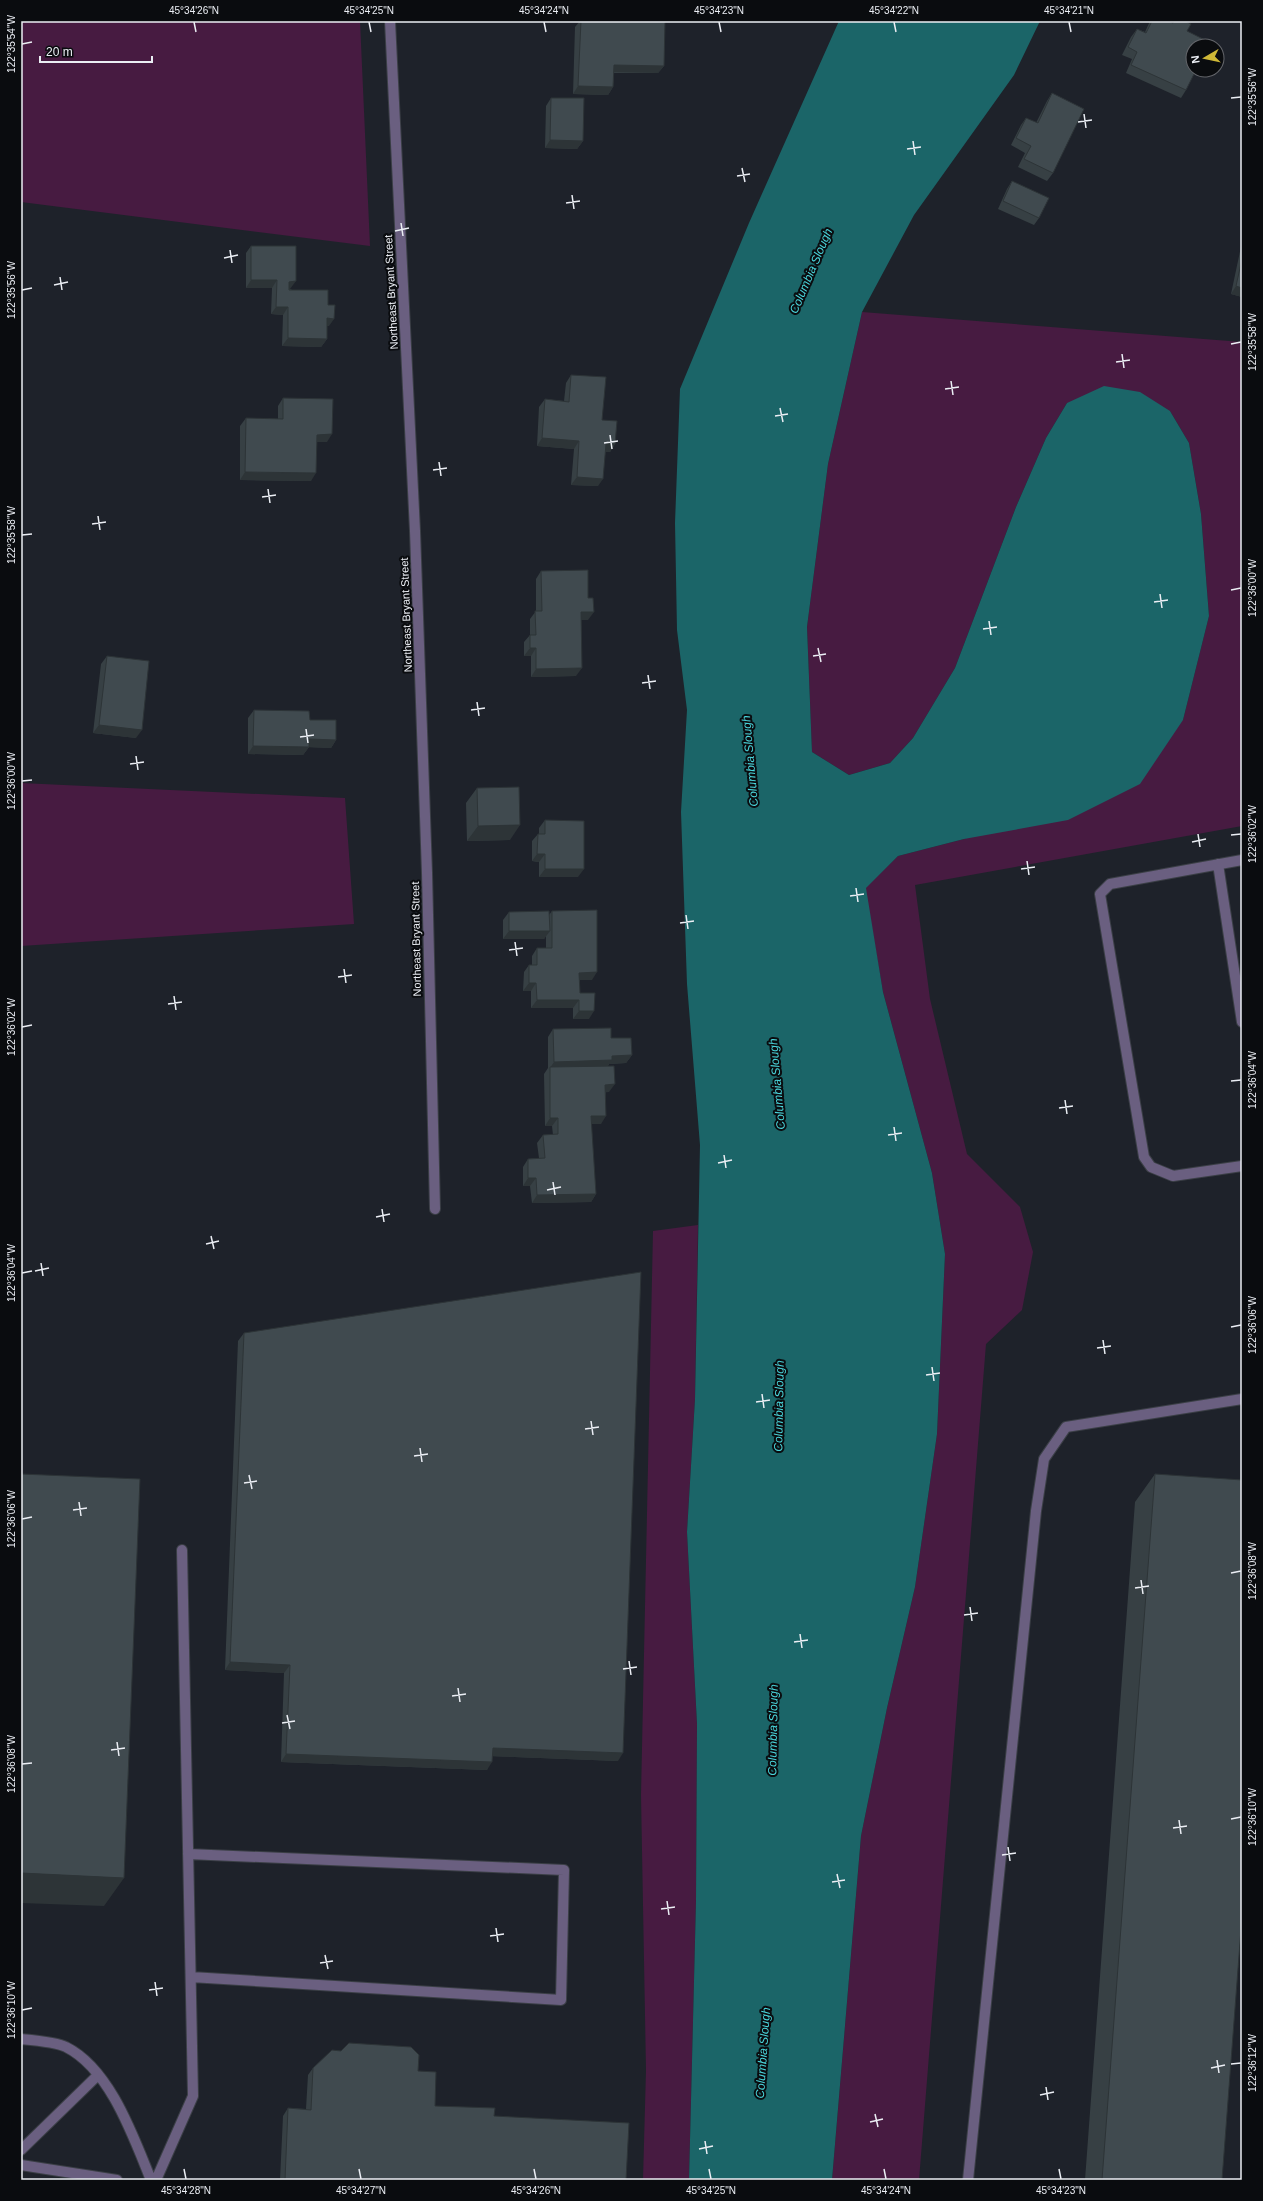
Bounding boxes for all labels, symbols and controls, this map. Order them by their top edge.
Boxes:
text: 45°34'26"N [169,5,219,16]
text: 45°34'25"N [344,5,394,16]
text: 45°34'24"N [519,5,569,16]
text: 45°34'23"N [694,5,744,16]
text: 45°34'22"N [869,5,919,16]
text: 45°34'21"N [1044,5,1094,16]
text: 122°35'54"W [6,15,17,73]
scale bar [40,38,152,64]
north arrow [1185,38,1225,78]
text: 20 m [46,45,73,59]
text: N [1189,55,1202,64]
text: 122°35'56"W [1247,68,1258,126]
water label: Columbia Slough [787,226,835,316]
street label: Northeast Bryant Street [382,234,400,350]
text: 122°35'56"W [6,261,17,319]
text: 122°35'58"W [1247,313,1258,371]
text: 122°35'58"W [6,506,17,564]
street label: Northeast Bryant Street [398,557,414,673]
text: 122°36'00"W [1247,559,1258,617]
water label: Columbia Slough [739,715,761,807]
text: 122°36'00"W [6,752,17,810]
text: 122°36'02"W [1247,805,1258,863]
street label: Northeast Bryant Street [409,881,423,997]
text: 122°36'02"W [6,998,17,1056]
water label: Columbia Slough [766,1038,788,1130]
text: 122°36'04"W [1247,1051,1258,1109]
text: 122°36'04"W [6,1244,17,1302]
text: 122°36'06"W [1247,1296,1258,1354]
water label: Columbia Slough [771,1360,787,1452]
text: 122°36'06"W [6,1490,17,1548]
text: 122°36'08"W [1247,1542,1258,1600]
water label: Columbia Slough [765,1684,781,1776]
text: 122°36'08"W [6,1735,17,1793]
text: 122°36'10"W [1247,1788,1258,1846]
text: 122°36'10"W [6,1981,17,2039]
water label: Columbia Slough [753,2007,773,2099]
text: 122°36'12"W [1247,2034,1258,2092]
text: 45°34'28"N [161,2185,211,2196]
text: 45°34'27"N [336,2185,386,2196]
text: 45°34'26"N [511,2185,561,2196]
text: 45°34'25"N [686,2185,736,2196]
text: 45°34'24"N [861,2185,911,2196]
text: 45°34'23"N [1036,2185,1086,2196]

